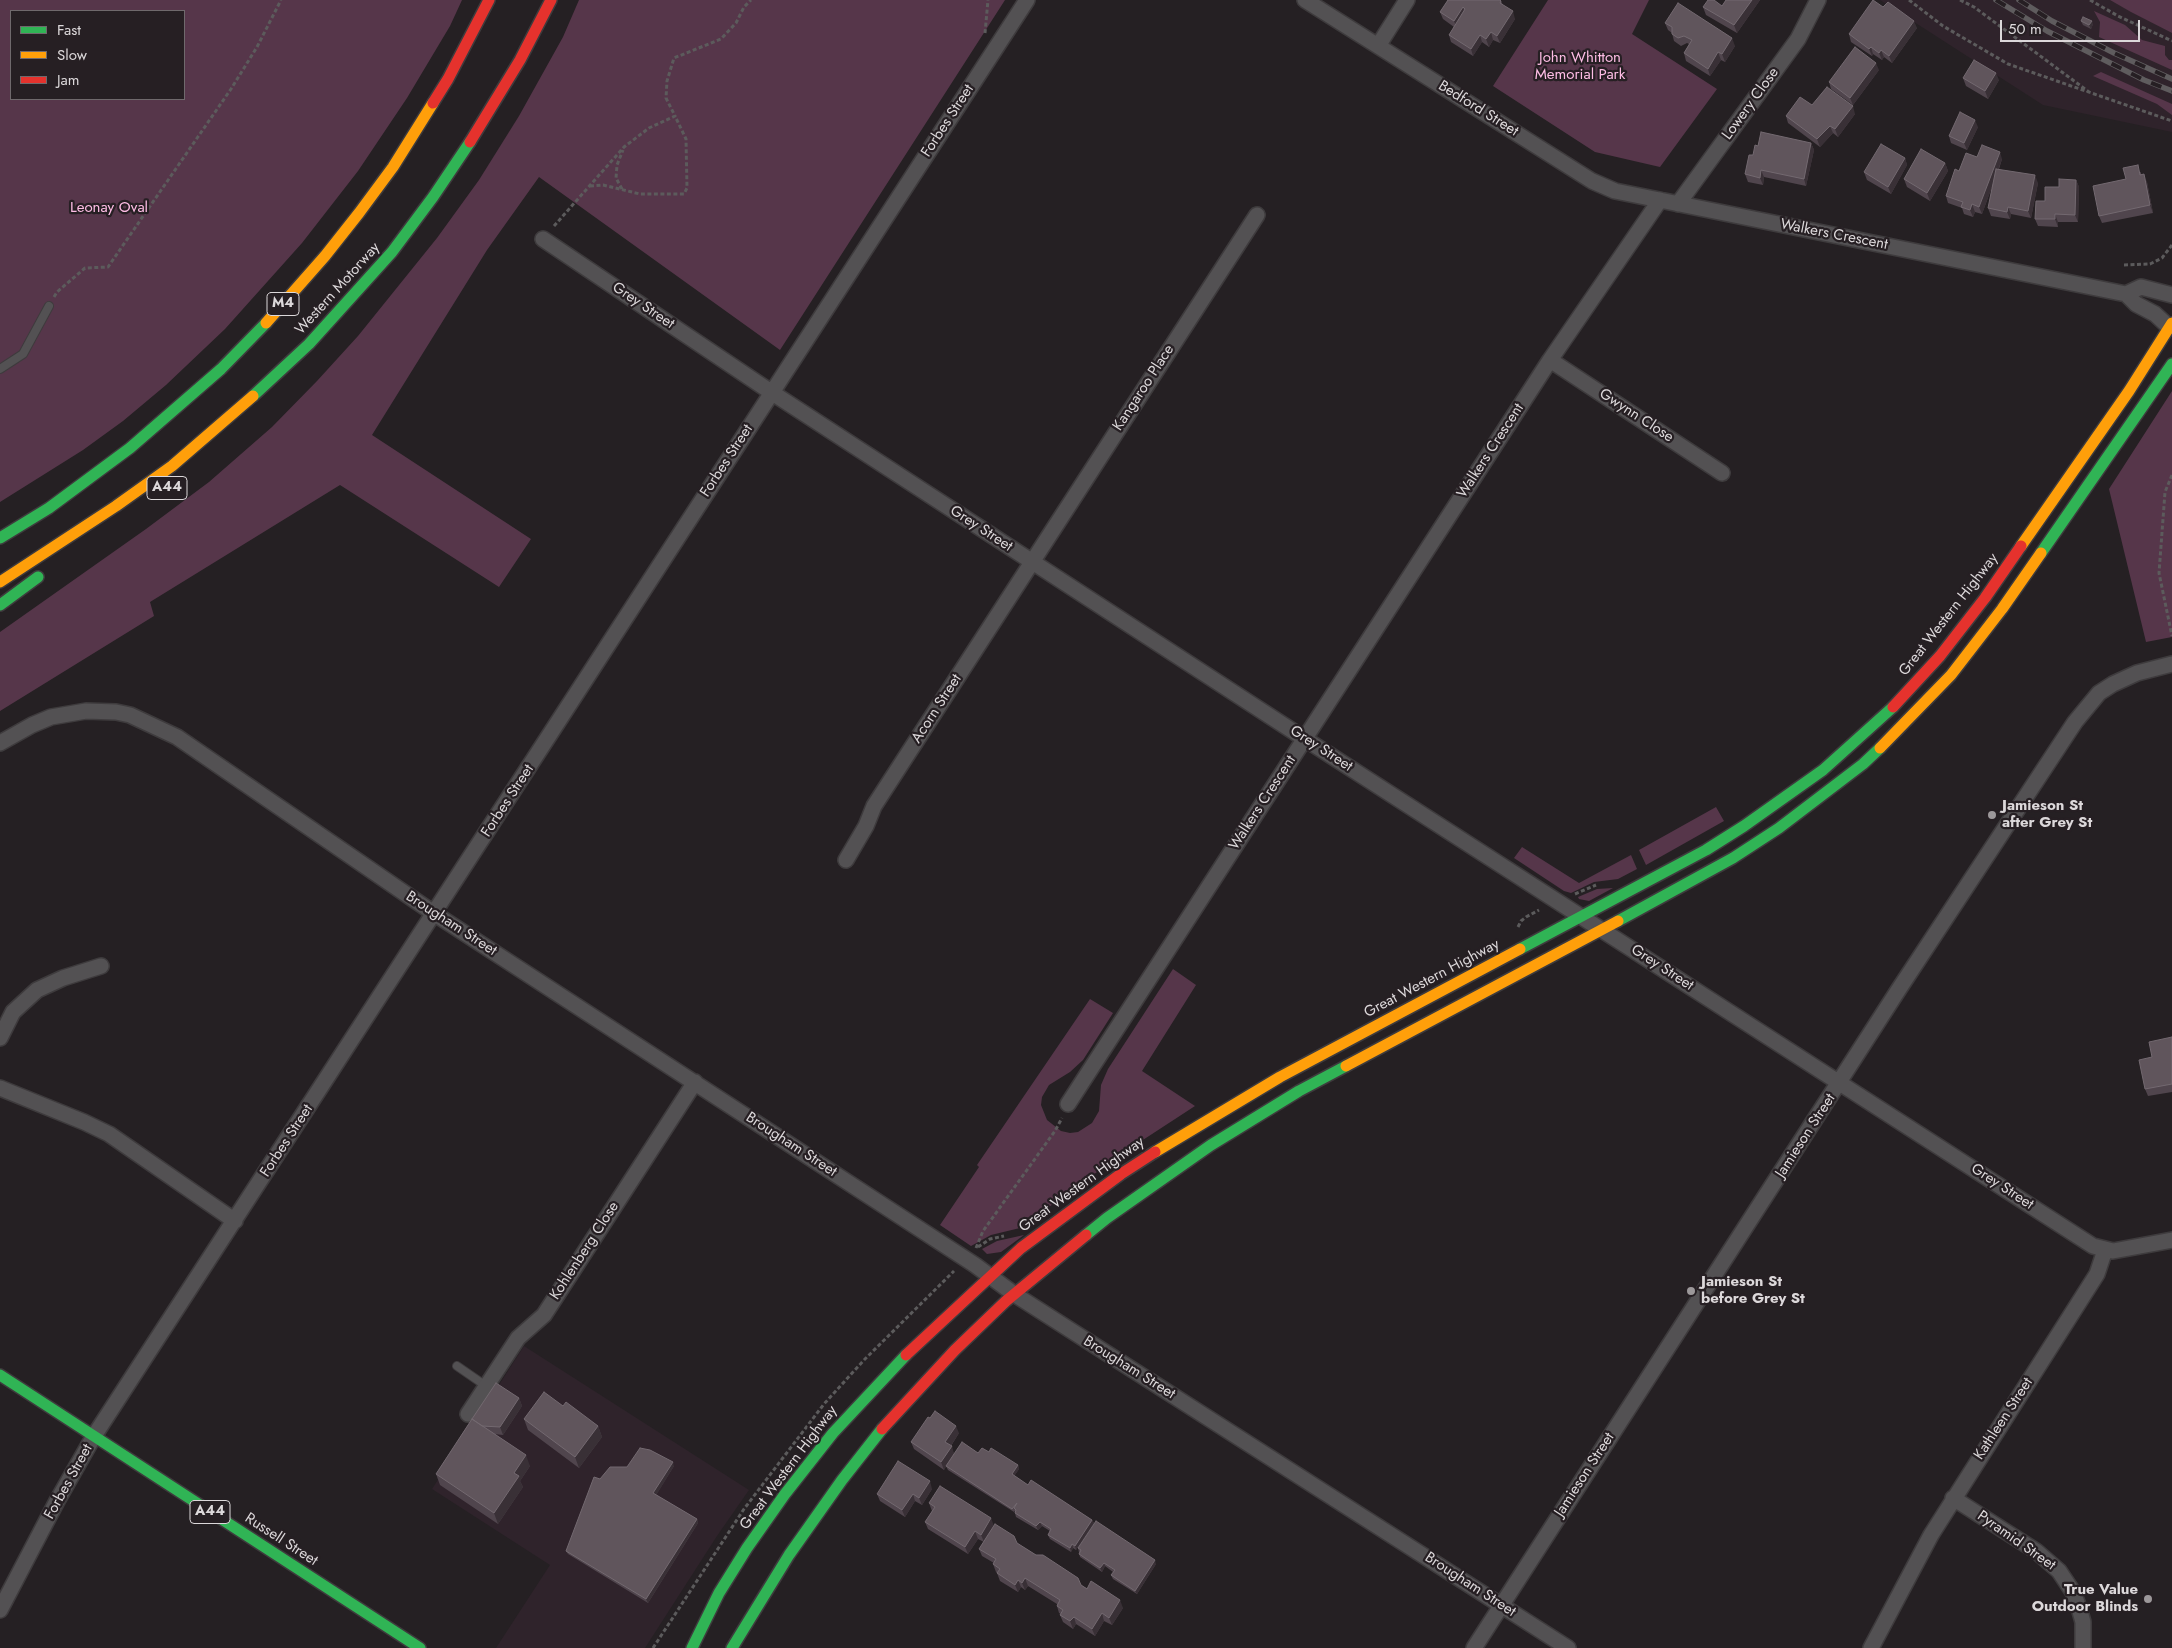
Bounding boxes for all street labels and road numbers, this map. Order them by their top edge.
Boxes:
street label: Lowery Close [1719,64,1783,144]
street label: Bedford Street [1435,77,1521,141]
street label: Forbes Street [918,81,978,161]
street label: Walkers Crescent [1779,216,1889,254]
street label: Western Motorway [292,239,384,339]
street label: Grey Street [609,279,677,333]
road number: M4 [267,292,299,316]
street label: Kangaroo Place [1110,342,1178,434]
street label: Gwynn Close [1595,385,1677,447]
street label: Walkers Crescent [1454,400,1528,502]
street label: Forbes Street [697,421,757,501]
road number: A44 [147,476,187,499]
street label: Grey Street [946,502,1016,556]
street label: Great Western Highway [1895,550,2003,680]
street label: Acorn Street [908,671,966,747]
street label: Grey Street [1286,722,1356,776]
street label: Walkers Crescent [1226,752,1300,854]
street label: Forbes Street [478,761,538,841]
street label: Brougham Street [402,888,500,960]
street label: Great Western Highway [1361,936,1503,1022]
street label: Grey Street [1627,941,1697,995]
street label: Jamieson Street [1772,1091,1840,1181]
street label: Forbes Street [257,1101,317,1181]
street label: Brougham Street [742,1109,840,1181]
street label: Great Western Highway [1016,1133,1148,1237]
street label: Grey Street [1967,1160,2037,1214]
street label: Kohlenberg Close [547,1199,623,1303]
street label: Brougham Street [1080,1333,1178,1403]
street label: Kathleen Street [1971,1375,2037,1463]
street label: Great Western Highway [736,1402,842,1534]
street label: Jamieson Street [1551,1430,1619,1520]
street label: Forbes Street [41,1441,97,1523]
road number: A44 [190,1500,230,1524]
street label: Pyramid Street [1973,1507,2059,1575]
street label: Russell Street [241,1510,321,1570]
street label: Brougham Street [1421,1549,1519,1621]

